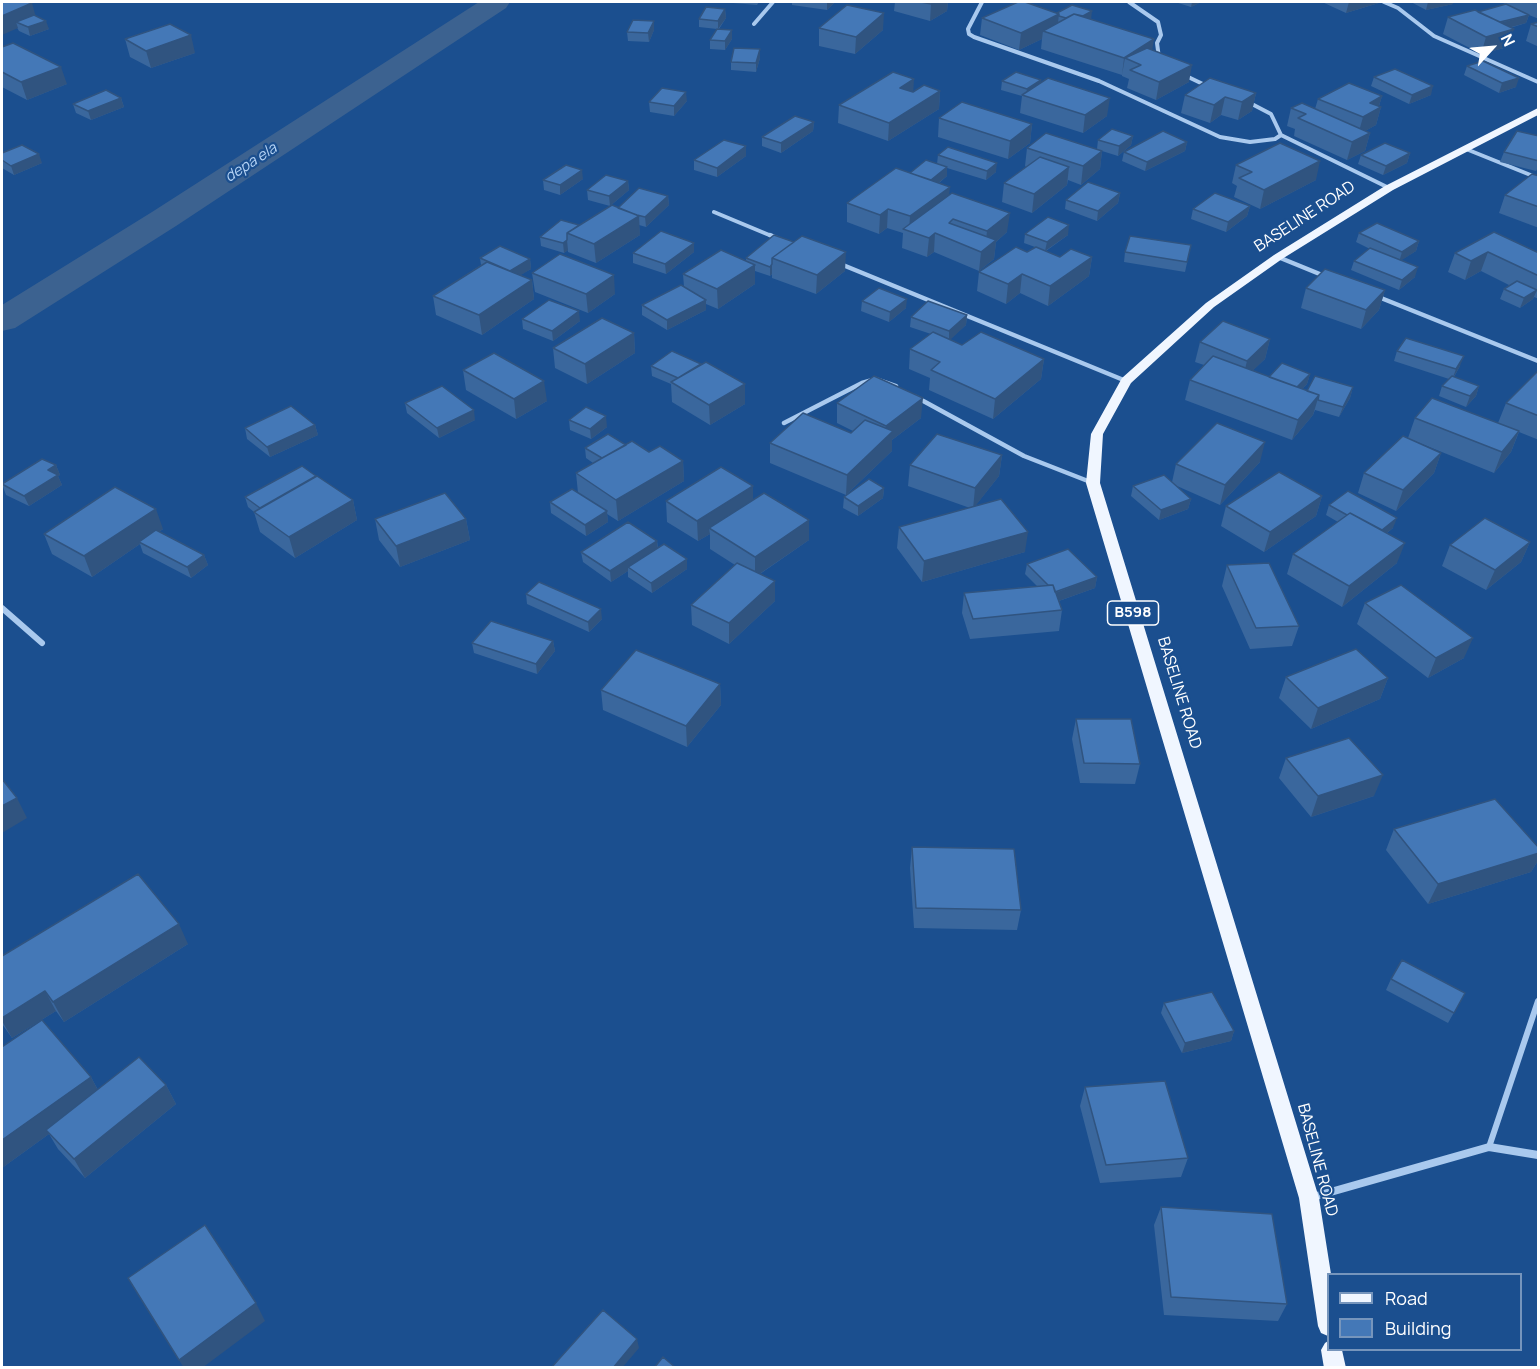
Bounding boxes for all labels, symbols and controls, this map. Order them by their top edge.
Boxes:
north arrow [1462,18,1522,78]
text: N [1496,30,1521,50]
water label: depa ela [222,140,280,186]
street label: BASELINE ROAD [1251,177,1359,257]
road number: B598 [1108,601,1158,625]
street label: BASELINE ROAD [1153,635,1205,751]
street label: BASELINE ROAD [1293,1101,1341,1219]
legend [1327,1273,1522,1351]
text: Road [1385,1286,1428,1310]
text: Building [1385,1316,1451,1340]

